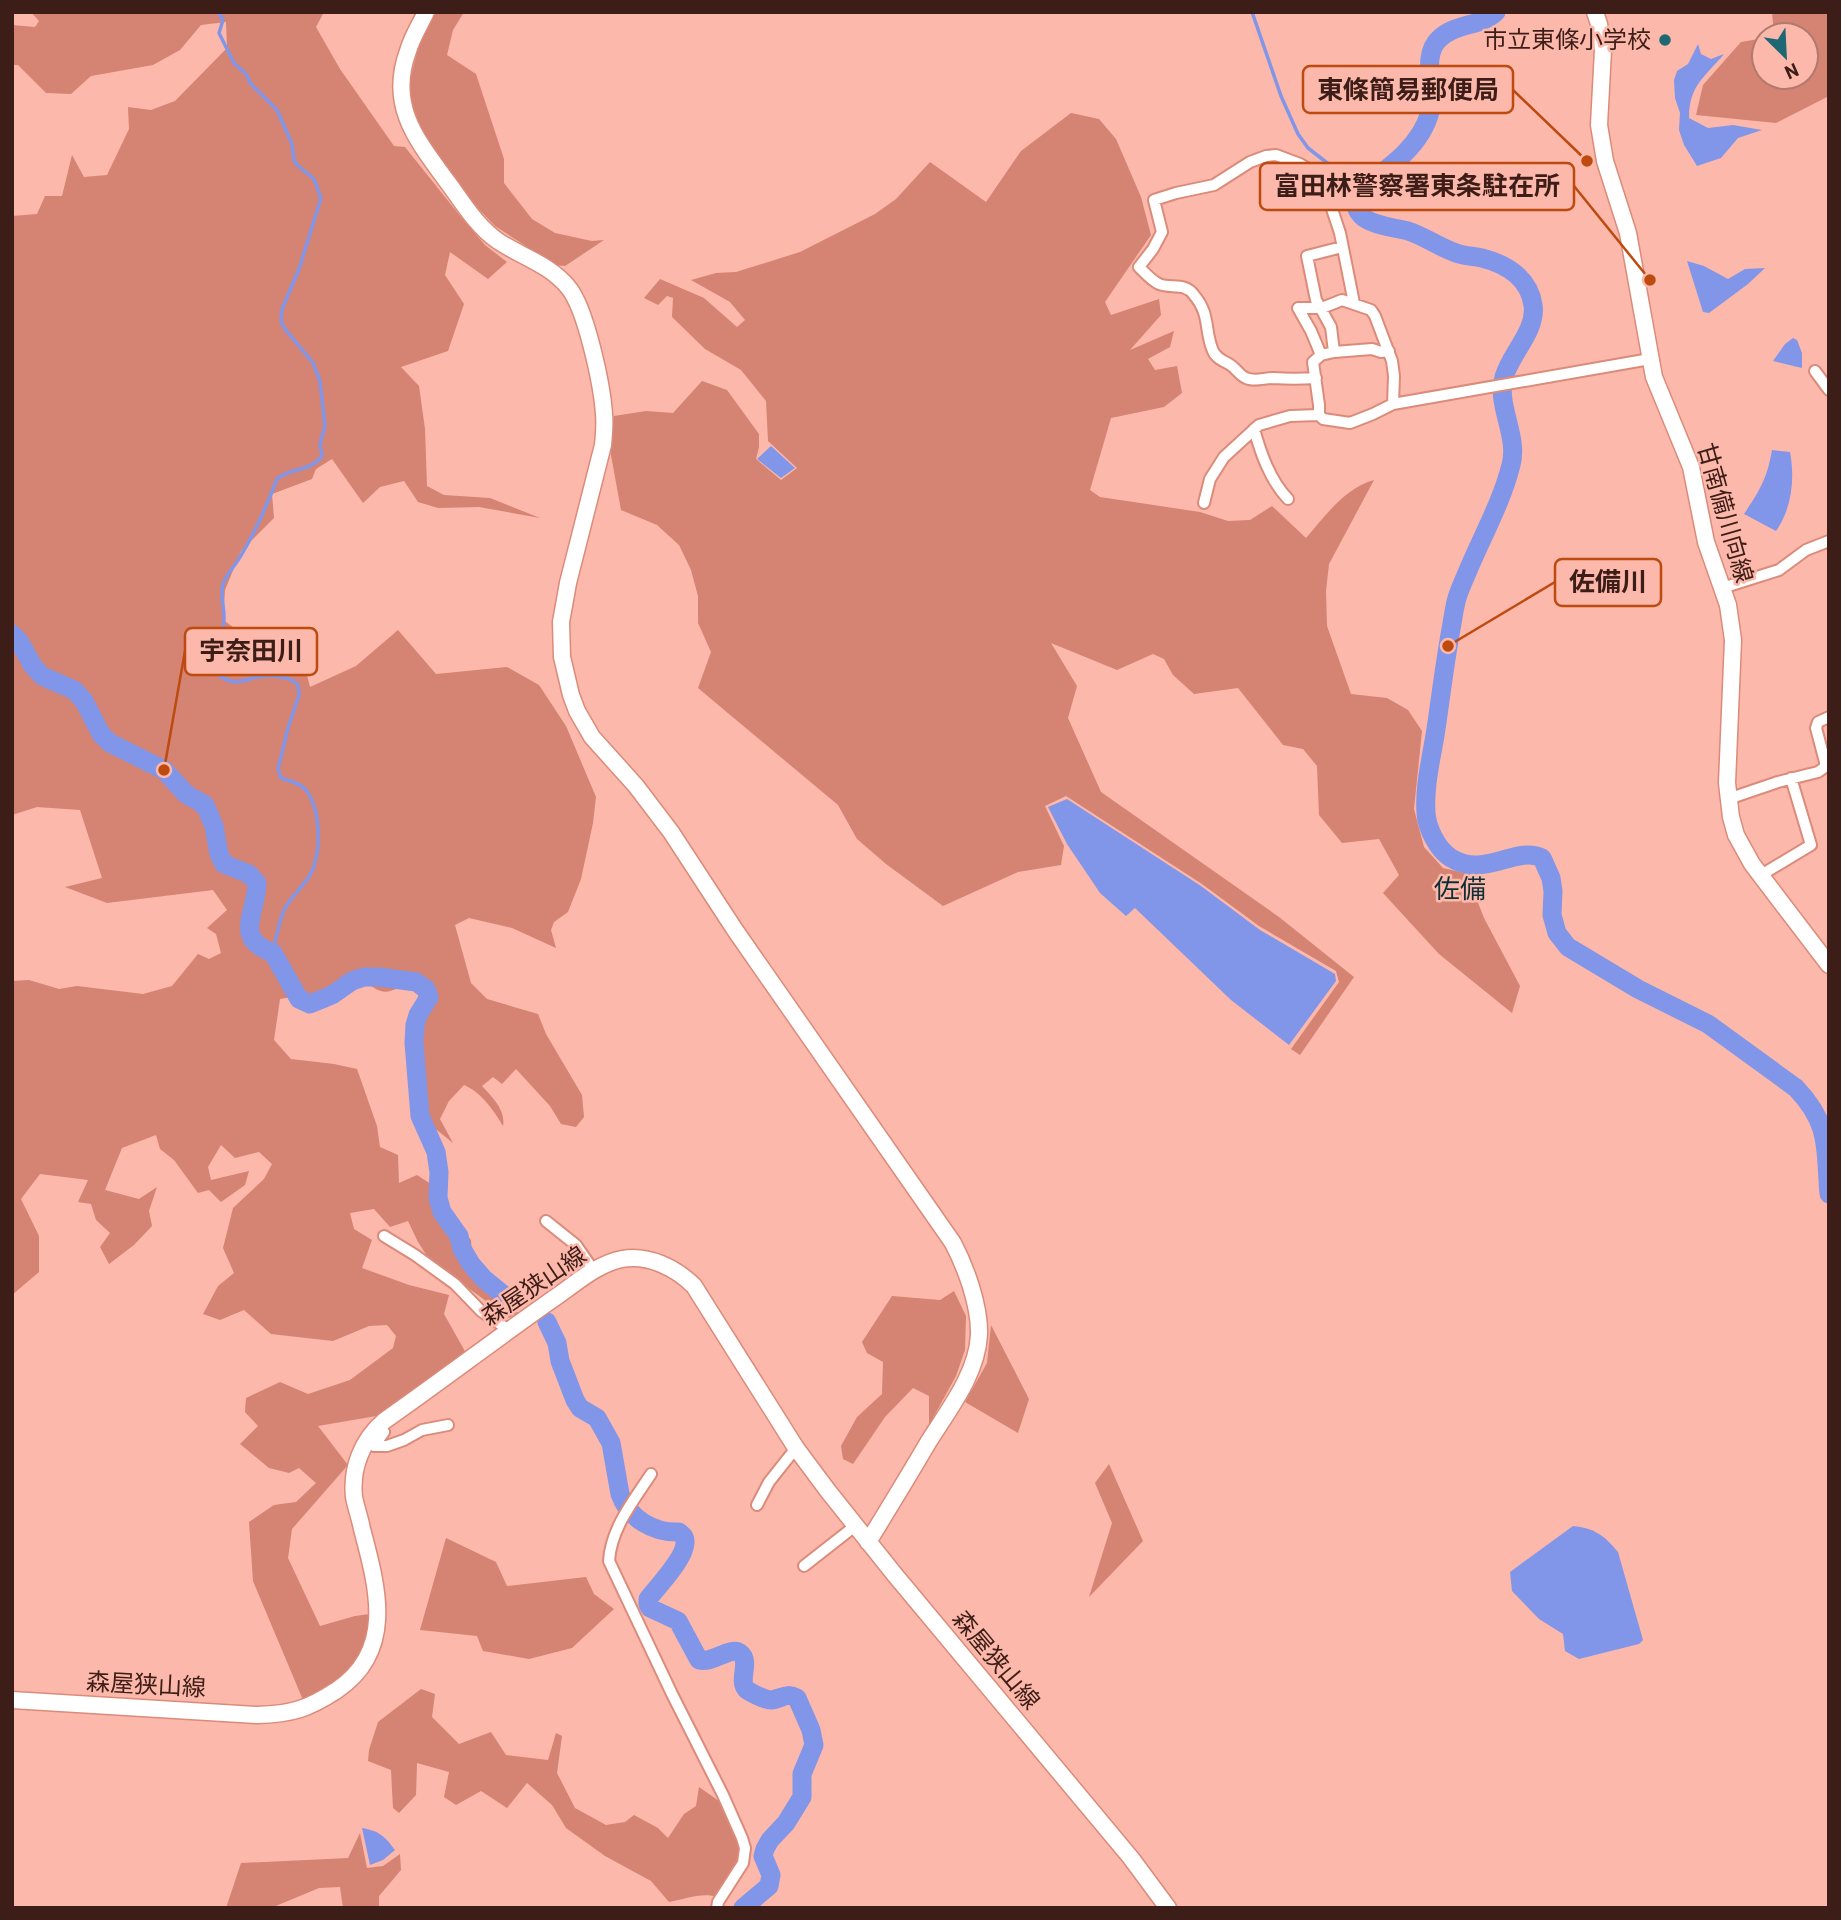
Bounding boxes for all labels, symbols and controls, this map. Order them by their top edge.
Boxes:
north arrow [1750,21,1820,91]
place label: 市立東條小学校 [1483,24,1651,53]
marker: 市立東條小学校 [1657,32,1673,48]
text: N [1782,59,1803,85]
callout: 東條簡易郵便局 [1303,66,1513,113]
text: 東條簡易郵便局 [1317,73,1499,104]
callout: 富田林警察署東条駐在所 [1260,163,1574,210]
text: 富田林警察署東条駐在所 [1274,169,1560,200]
street label: 甘南備川向線 [1693,439,1760,586]
callout: 佐備川 [1555,559,1661,606]
text: 佐備川 [1569,565,1647,596]
callout: 宇奈田川 [185,628,317,675]
text: 宇奈田川 [199,634,303,665]
district label: 佐備 [1434,872,1486,903]
street label: 森屋狭山線 [475,1239,591,1330]
street label: 森屋狭山線 [947,1604,1047,1714]
street label: 森屋狭山線 [85,1666,207,1701]

